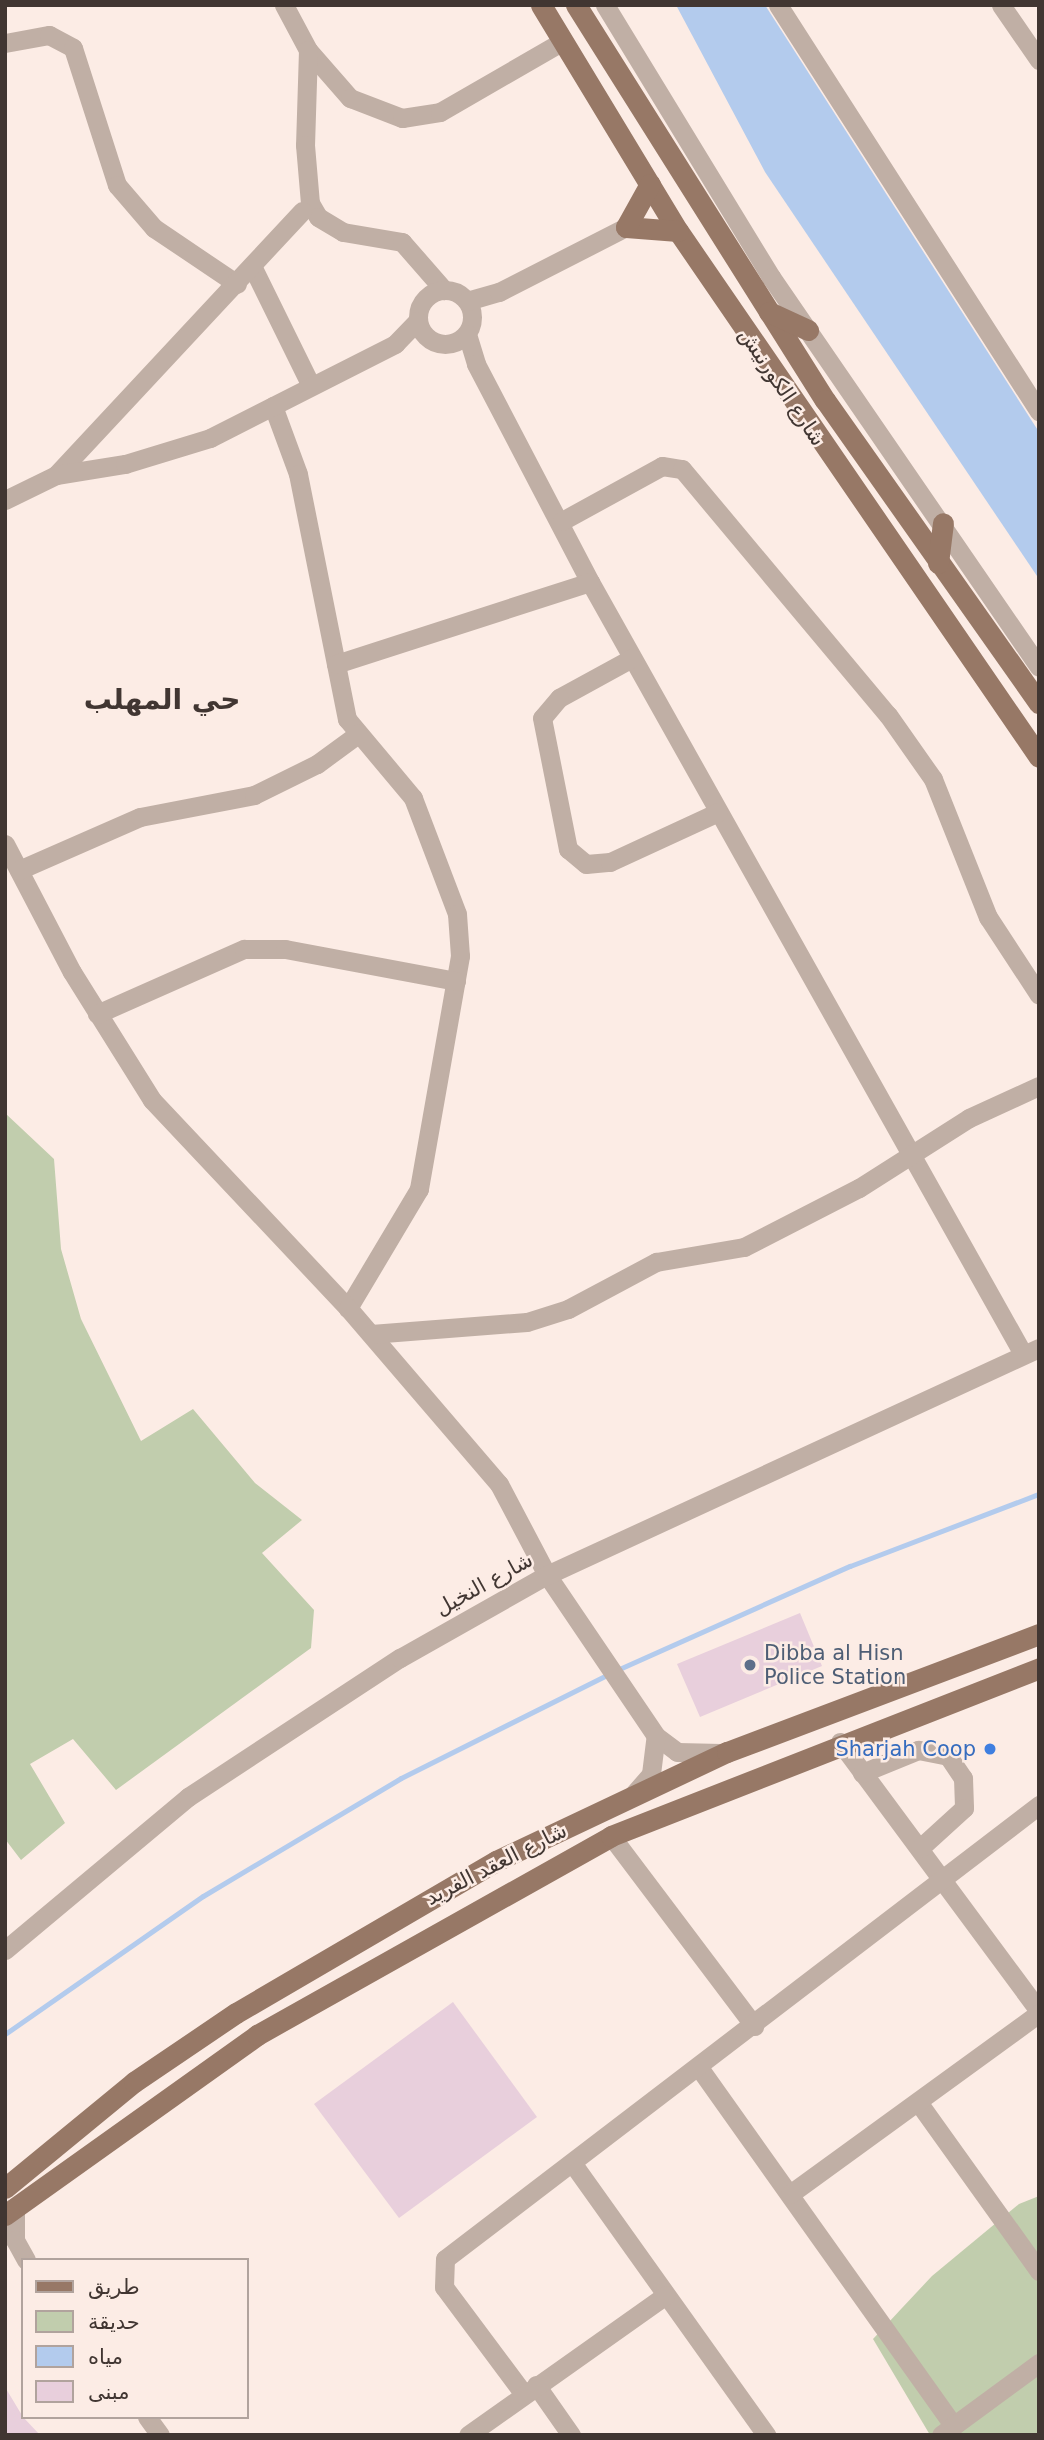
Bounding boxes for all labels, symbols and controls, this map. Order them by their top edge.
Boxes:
street label: شارع الكورنيش [733,323,831,451]
district label: حي المهلب [84,683,240,717]
street label: شارع النخيل [431,1547,537,1621]
place label: Dibba al Hisn Police Station [764,1640,906,1690]
marker: Dibba al Hisn Police Station [742,1657,758,1673]
place label: Sharjah Coop [835,1736,976,1762]
marker: Sharjah Coop [982,1741,998,1757]
street label: شارع العقد الفريد [421,1818,571,1910]
legend [21,2258,248,2419]
text: طريق [88,2275,140,2299]
text: حديقة [88,2310,140,2334]
text: مياه [88,2345,123,2369]
text: مبنى [88,2380,129,2404]

